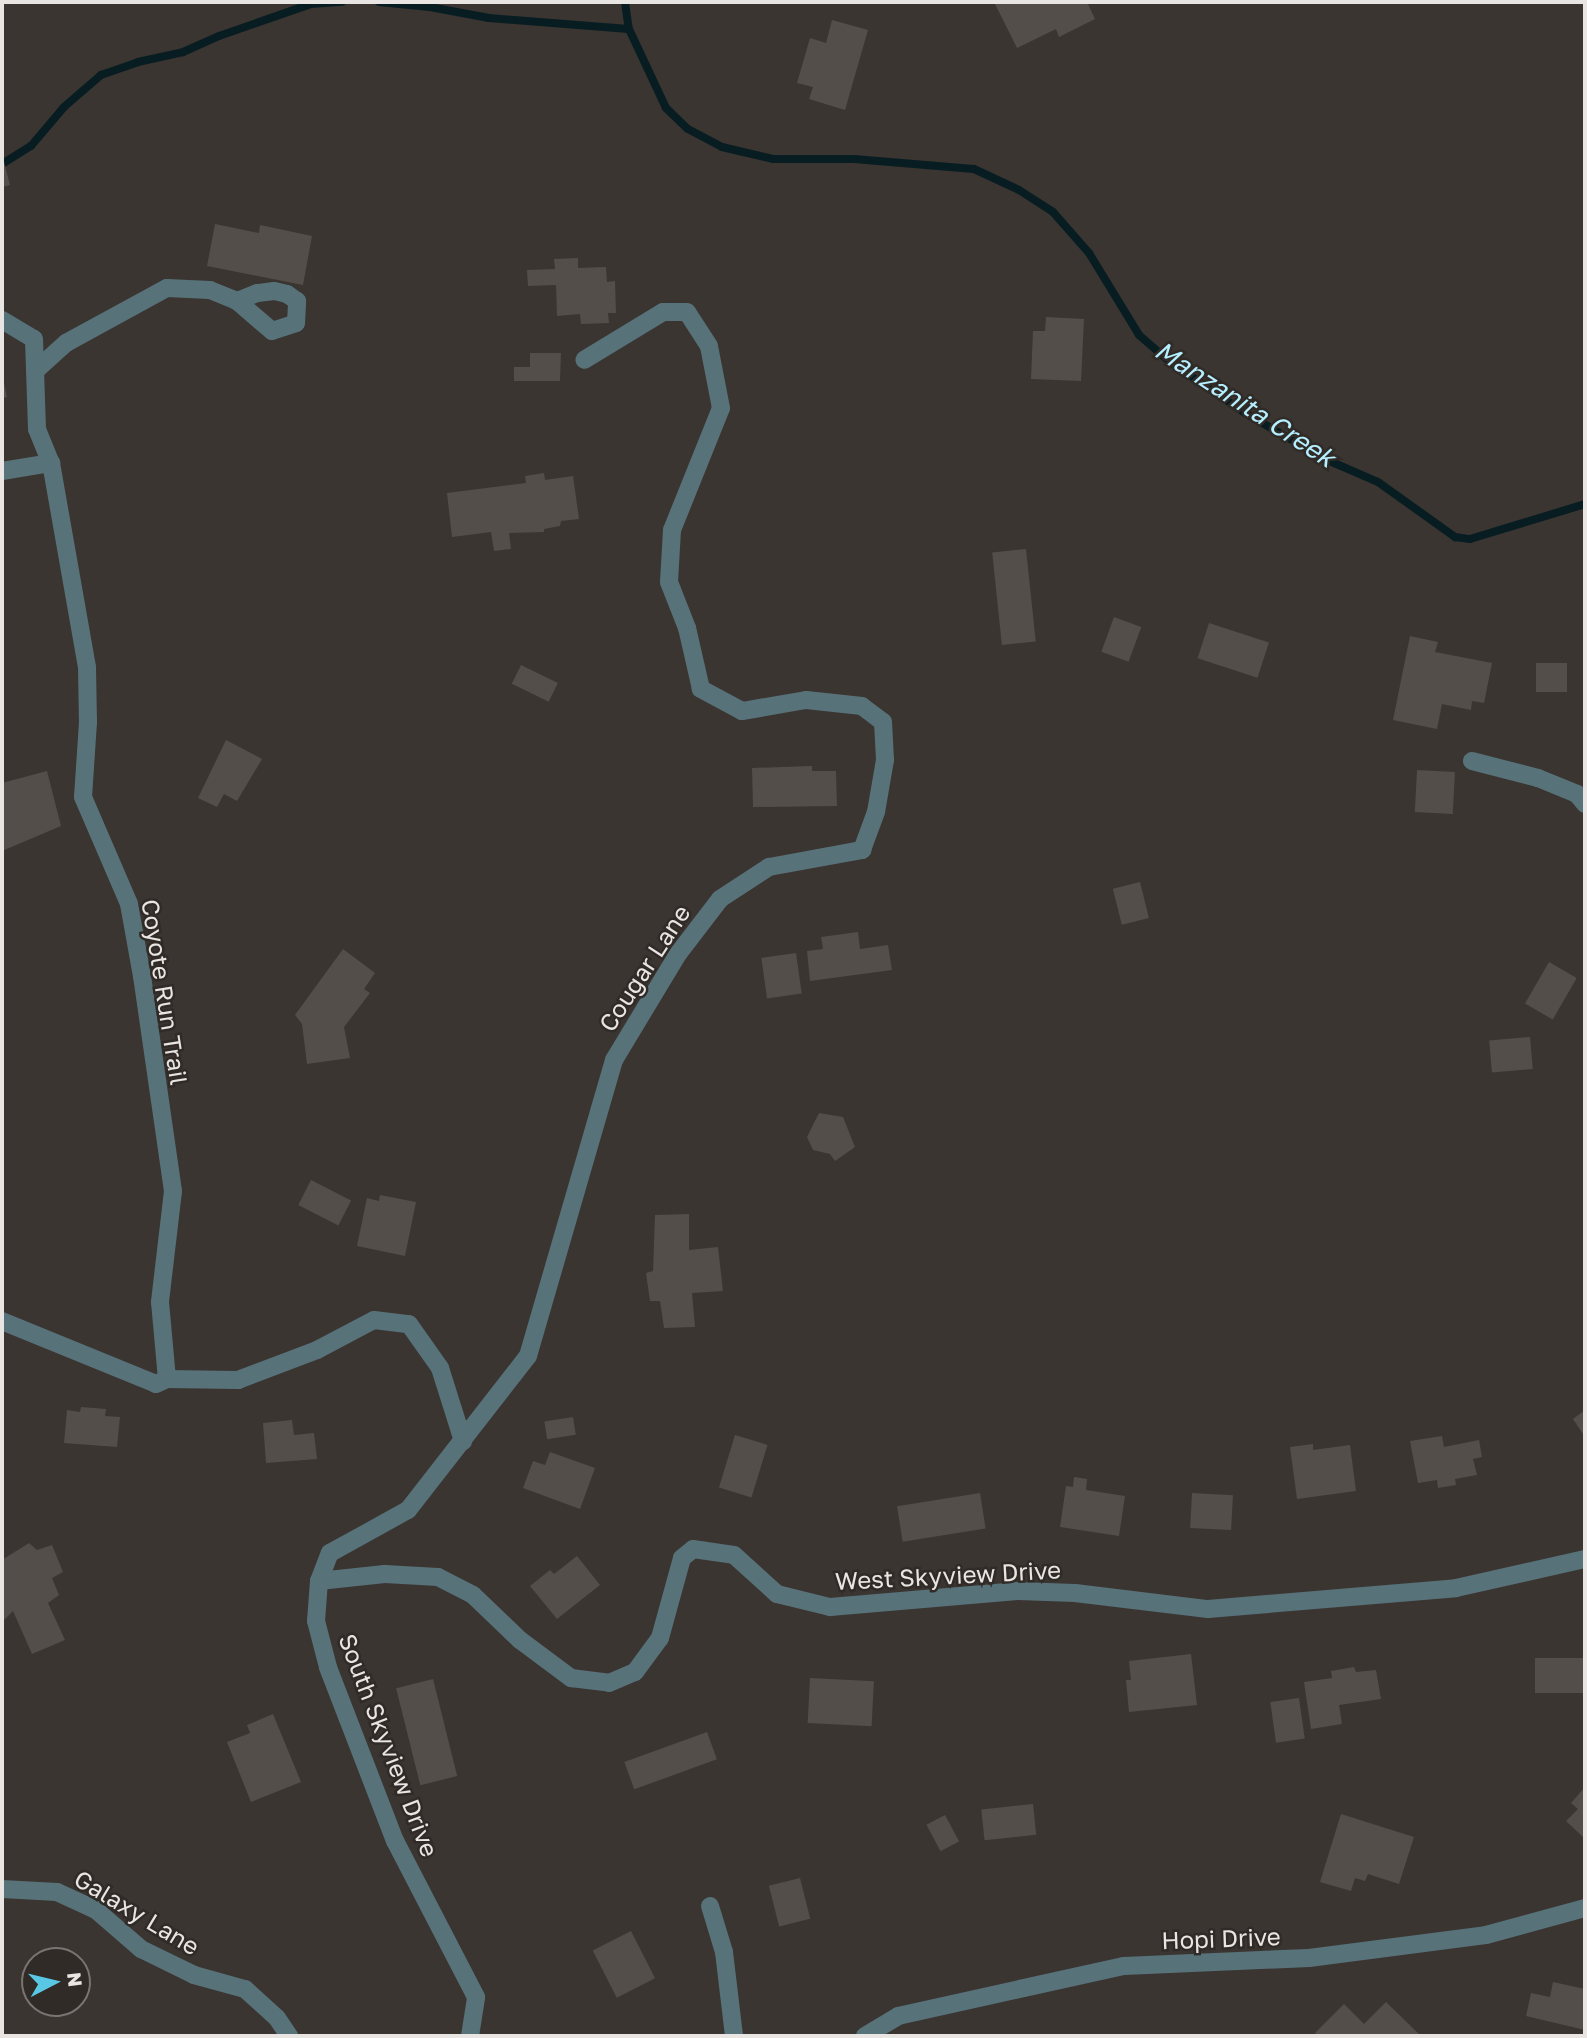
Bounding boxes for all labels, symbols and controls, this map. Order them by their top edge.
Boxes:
water label: Manzanita Creek [1149,334,1341,474]
street label: Coyote Run Trail [136,897,194,1087]
street label: Cougar Lane [592,899,696,1037]
street label: West Skyview Drive [834,1555,1062,1595]
street label: South Skyview Drive [333,1629,445,1861]
street label: Galaxy Lane [69,1863,205,1961]
street label: Hopi Drive [1161,1922,1281,1954]
north arrow [21,1947,91,2017]
text: N [63,1971,88,1988]

